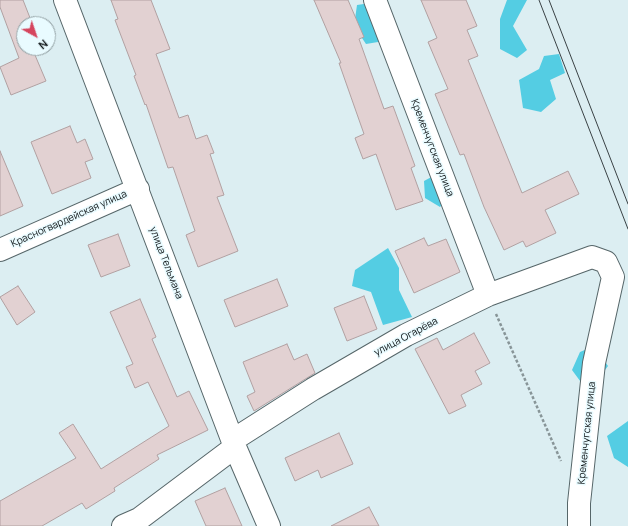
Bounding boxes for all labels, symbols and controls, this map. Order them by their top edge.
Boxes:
north arrow [16,16,56,56]
text: N [36,37,51,53]
street label: Кременчугская улица [408,98,456,198]
street label: Красногвардейская улица [9,188,129,250]
street label: улица Тельмана [147,225,185,301]
street label: улица Огарёва [372,315,440,359]
street label: Кременчугская улица [576,381,598,485]

